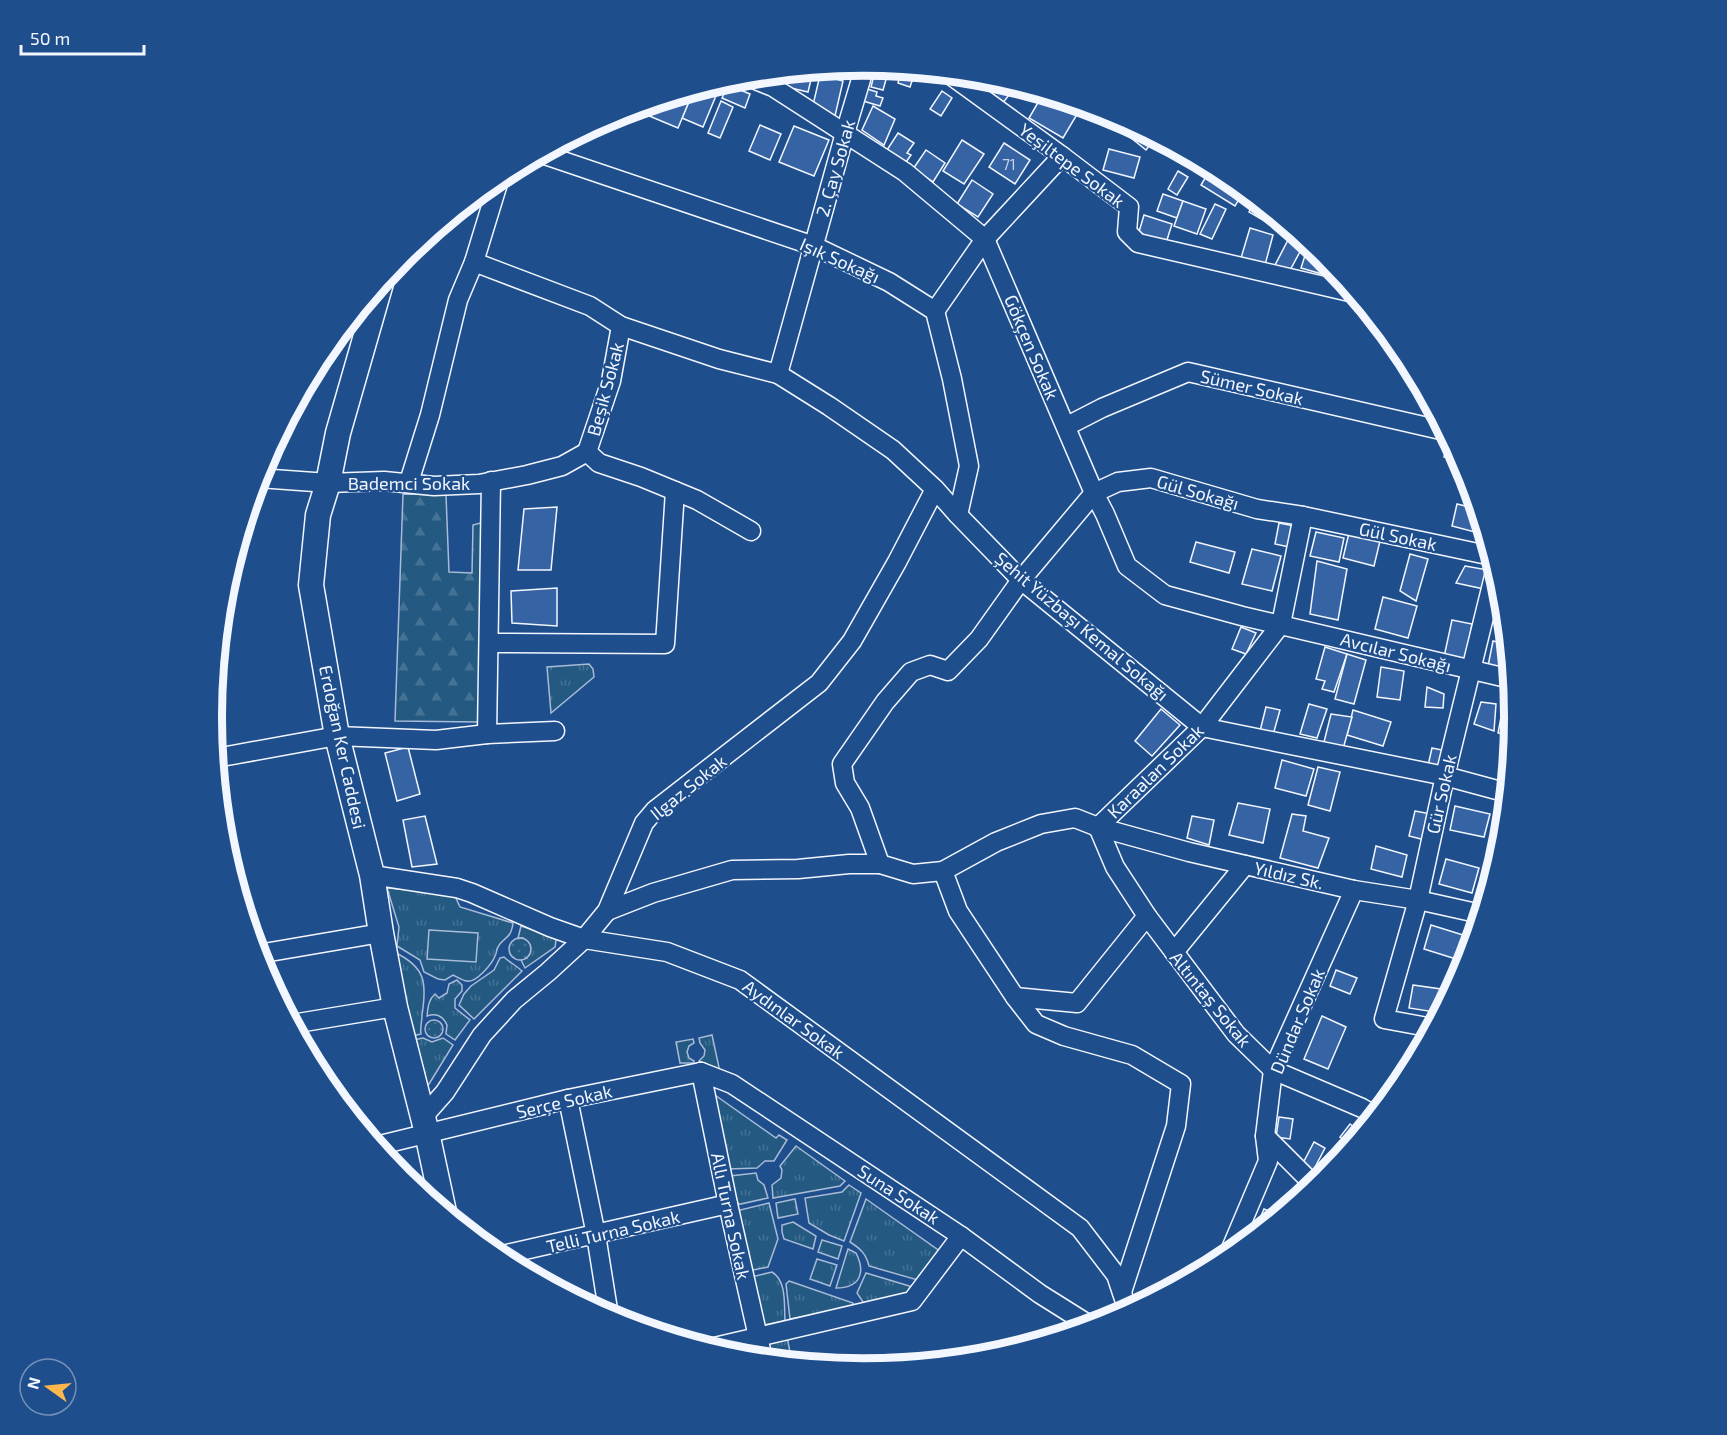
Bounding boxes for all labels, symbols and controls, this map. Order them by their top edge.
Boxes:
scale bar [21,18,144,56]
text: 50 m [30,27,70,49]
street label: 2. Çay Sokak [811,117,860,219]
street label: Yeşiltepe Sokak [1014,118,1129,213]
house number: 71 [1002,155,1016,173]
street label: Işık Sokağı [796,233,883,288]
street label: Gökçen Sokak [999,291,1064,403]
street label: Beşik Sokak [582,340,629,438]
street label: Sümer Sokak [1198,364,1306,410]
street label: Gül Sokağı [1154,470,1242,514]
street label: Bademci Sokak [348,472,470,494]
street label: Gül Sokak [1357,517,1439,555]
street label: Şehit Yüzbaşı Kemal Sokağı [990,547,1173,706]
street label: Avcılar Sokağı [1338,628,1454,676]
street label: Erdoğan Ker Caddesi [315,663,371,831]
street label: Karaalan Sokak [1102,719,1208,823]
street label: Ilgaz Sokak [645,750,731,824]
street label: Gür Sokak [1421,752,1461,836]
street label: Yıldız Sk. [1252,856,1326,894]
street label: Altıntaş Sokak [1165,947,1256,1052]
street label: Dündar Sokak [1265,965,1329,1077]
street label: Aydınlar Sokak [739,975,849,1063]
street label: Serçe Sokak [514,1079,614,1124]
street label: Allı Turna Sokak [707,1151,755,1281]
street label: Suna Sokak [854,1159,944,1229]
street label: Telli Turna Sokak [544,1205,682,1257]
north arrow [18,1357,78,1417]
text: N [22,1375,44,1391]

